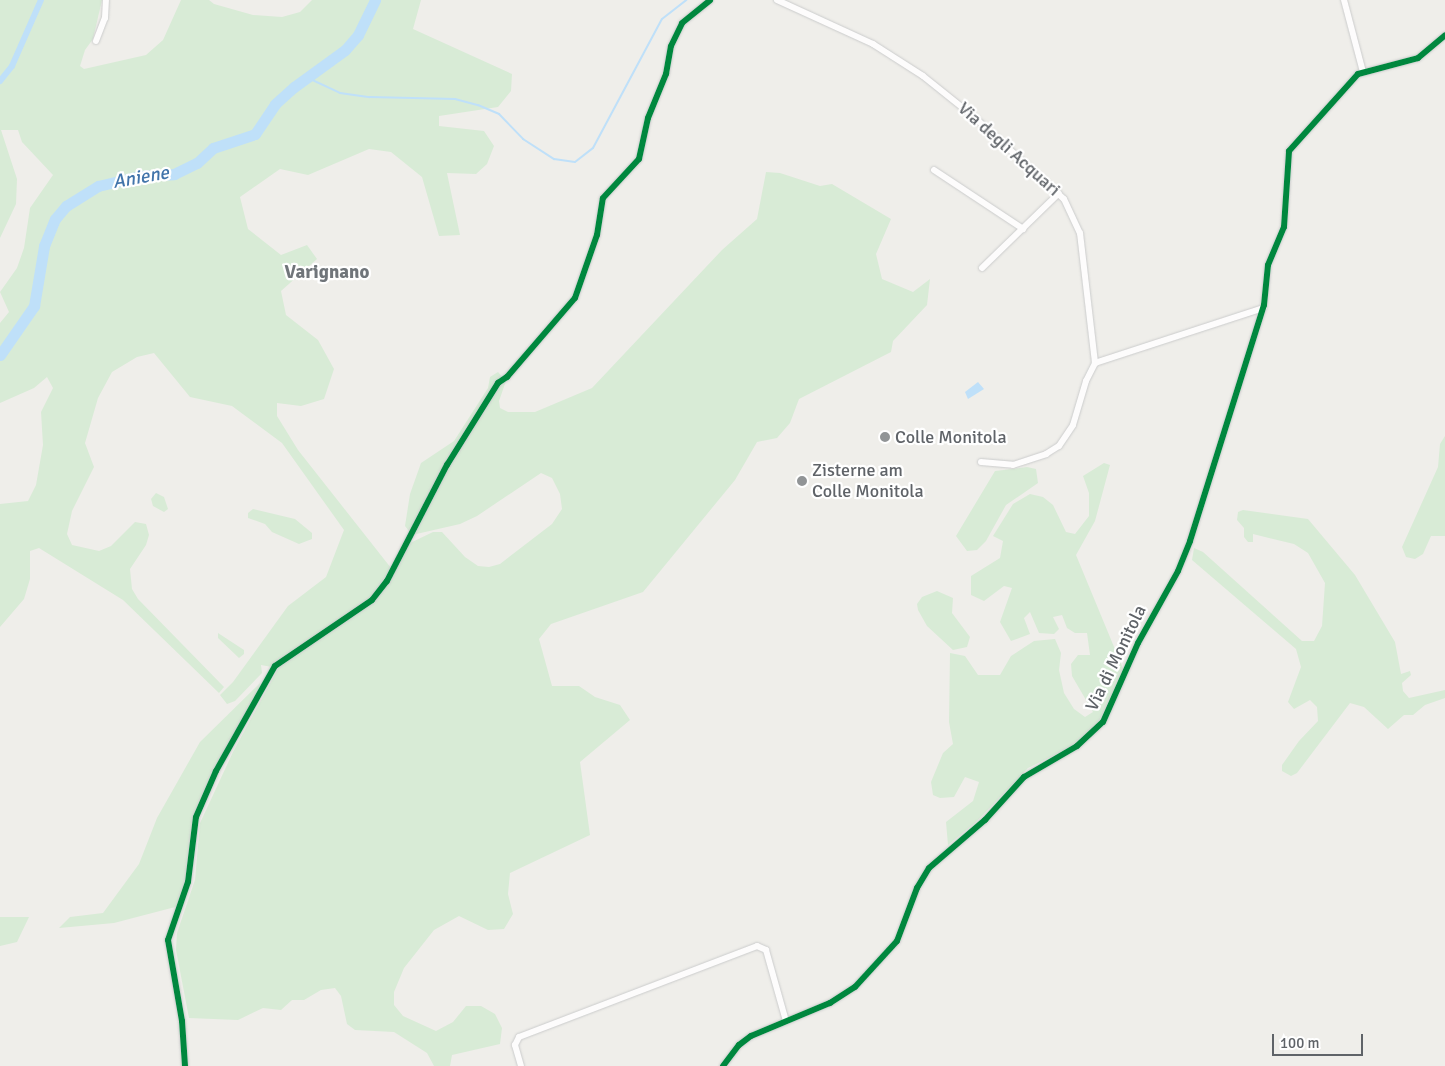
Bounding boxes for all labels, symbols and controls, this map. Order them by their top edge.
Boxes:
street label: Via degli Acquari [953,97,1065,201]
water label: Aniene [111,162,171,194]
district label: Varignano [285,262,369,284]
place label: Colle Monitola [895,426,1007,448]
marker: Colle Monitola [879,431,891,443]
place label: Zisterne am Colle Monitola [812,460,924,502]
marker: Zisterne am Colle Monitola [796,475,808,487]
street label: Via di Monitola [1081,602,1151,714]
scale bar [1275,1024,1366,1056]
text: 100 m [1280,1034,1320,1052]

